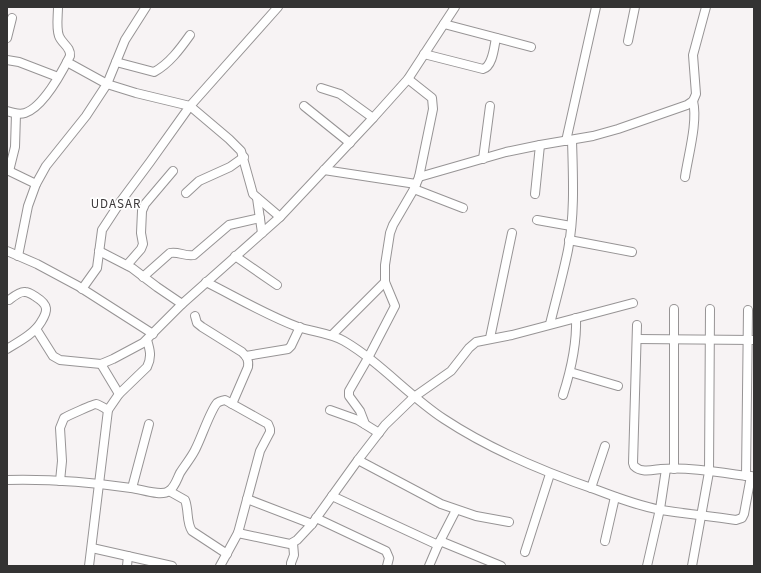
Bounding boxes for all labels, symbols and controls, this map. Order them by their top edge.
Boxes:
district label: UDASAR [91,195,141,213]

